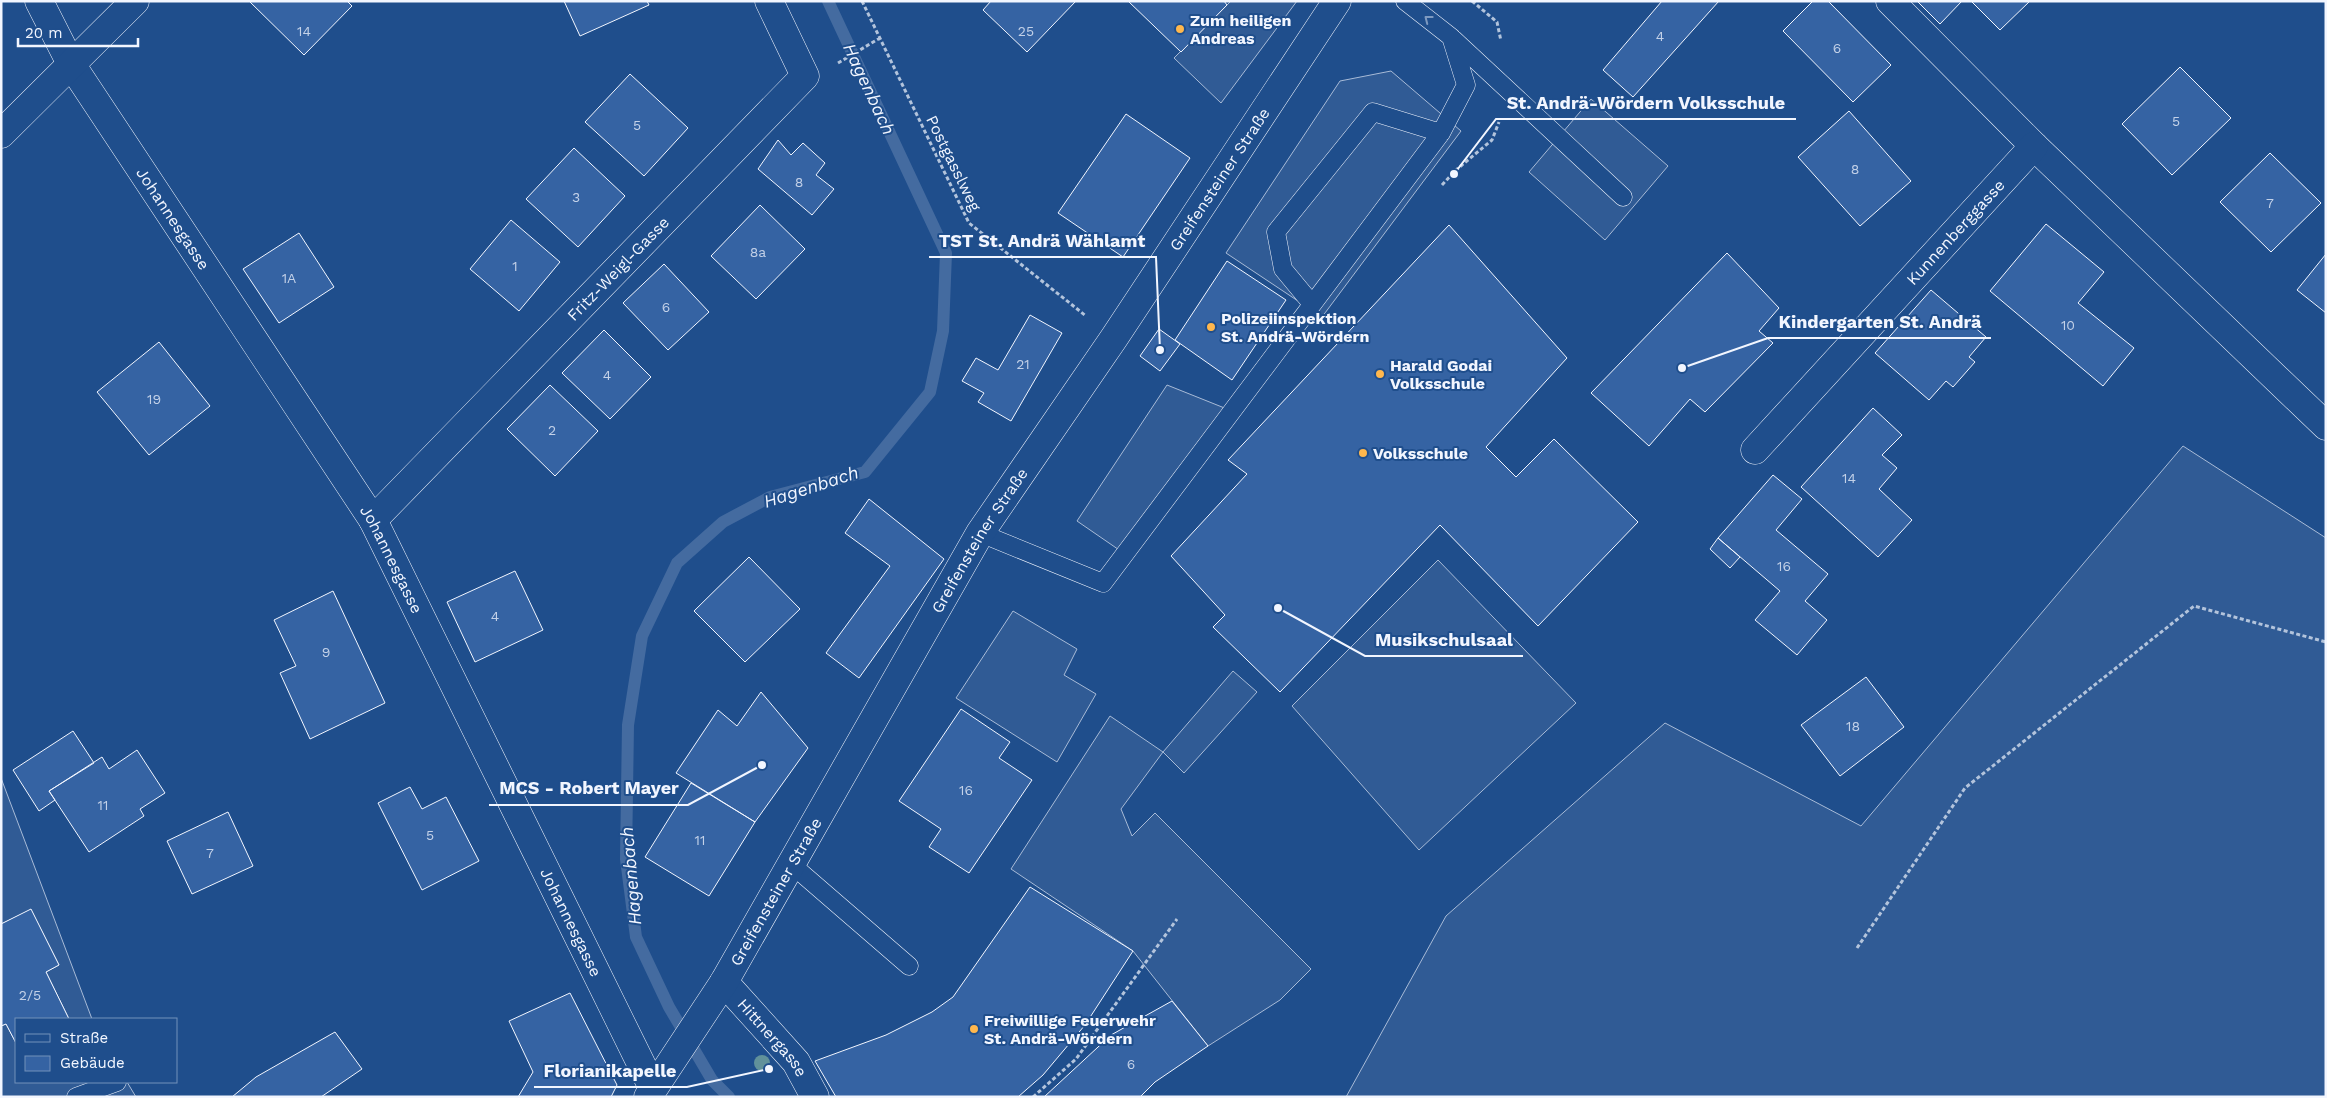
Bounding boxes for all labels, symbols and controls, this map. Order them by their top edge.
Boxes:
place label: Zum heiligen Andreas [1190,11,1291,48]
scale bar [18,15,138,47]
one-way arrow [1425,17,1434,25]
house number: 14 [297,23,311,39]
house number: 25 [1018,23,1034,39]
marker: Zum heiligen Andreas [1174,23,1186,35]
text: 20 m [25,24,63,42]
house number: 4 [1656,28,1664,44]
water label: Hagenbach [839,40,900,138]
house number: 6 [1833,40,1841,56]
callout: St. Andrä-Wördern Volksschule [1496,86,1796,119]
text: St. Andrä-Wördern Volksschule [1507,92,1785,113]
street label: Greifensteiner Straße [1166,104,1274,254]
street label: Postgasslweg [922,112,985,215]
house number: 5 [2172,113,2180,129]
house number: 5 [633,117,641,133]
house number: 8 [1851,161,1859,177]
street label: Johannesgasse [132,164,214,274]
house number: 8 [795,174,803,190]
street label: Kunnenberggasse [1902,176,2009,289]
house number: 3 [572,189,580,205]
house number: 7 [2266,195,2274,211]
street label: Fritz-Weigl-Gasse [563,213,673,325]
callout: TST St. Andrä Wählamt [929,224,1156,257]
text: TST St. Andrä Wählamt [939,230,1145,251]
house number: 8a [750,244,766,260]
house number: 1 [512,258,518,274]
house number: 1A [282,270,296,286]
house number: 6 [662,299,670,315]
callout: Kindergarten St. Andrä [1768,305,1991,338]
place label: Polizeiinspektion St. Andrä-Wördern [1221,309,1369,346]
text: Kindergarten St. Andrä [1778,311,1982,332]
house number: 10 [2061,317,2075,333]
marker: Polizeiinspektion St. Andrä-Wördern [1205,321,1217,333]
house number: 21 [1016,356,1030,372]
place label: Harald Godai Volksschule [1390,356,1492,393]
house number: 4 [603,367,611,383]
marker: Harald Godai Volksschule [1374,368,1386,380]
house number: 19 [147,391,161,407]
house number: 2 [548,422,556,438]
place label: Volksschule [1373,444,1468,463]
marker: Volksschule [1357,447,1369,459]
water label: Hagenbach [761,461,861,512]
street label: Greifensteiner Straße [927,464,1032,617]
house number: 14 [1842,470,1856,486]
street label: Johannesgasse [356,502,427,617]
house number: 16 [1777,558,1791,574]
house number: 4 [491,608,499,624]
callout: Musikschulsaal [1365,623,1523,656]
text: Musikschulsaal [1375,629,1513,650]
house number: 9 [322,644,330,660]
house number: 18 [1846,718,1860,734]
callout: MCS - Robert Mayer [489,772,688,805]
text: MCS - Robert Mayer [499,777,679,798]
house number: 16 [959,782,973,798]
house number: 11 [98,797,108,813]
street label: Greifensteiner Straße [726,814,826,969]
water label: Hagenbach [616,826,645,926]
house number: 5 [426,827,434,843]
house number: 11 [695,832,705,848]
house number: 7 [206,845,214,861]
street label: Johannesgasse [536,865,606,980]
house number: 2/5 [19,987,41,1003]
street label: Hittnergasse [733,995,811,1080]
place label: Freiwillige Feuerwehr St. Andrä-Wördern [984,1011,1156,1048]
legend [15,1018,178,1083]
marker: Freiwillige Feuerwehr St. Andrä-Wördern [968,1023,980,1035]
text: Straße [60,1029,108,1047]
text: Gebäude [60,1054,125,1072]
callout: Florianikapelle [534,1054,687,1087]
house number: 6 [1127,1056,1135,1072]
text: Florianikapelle [544,1060,676,1081]

